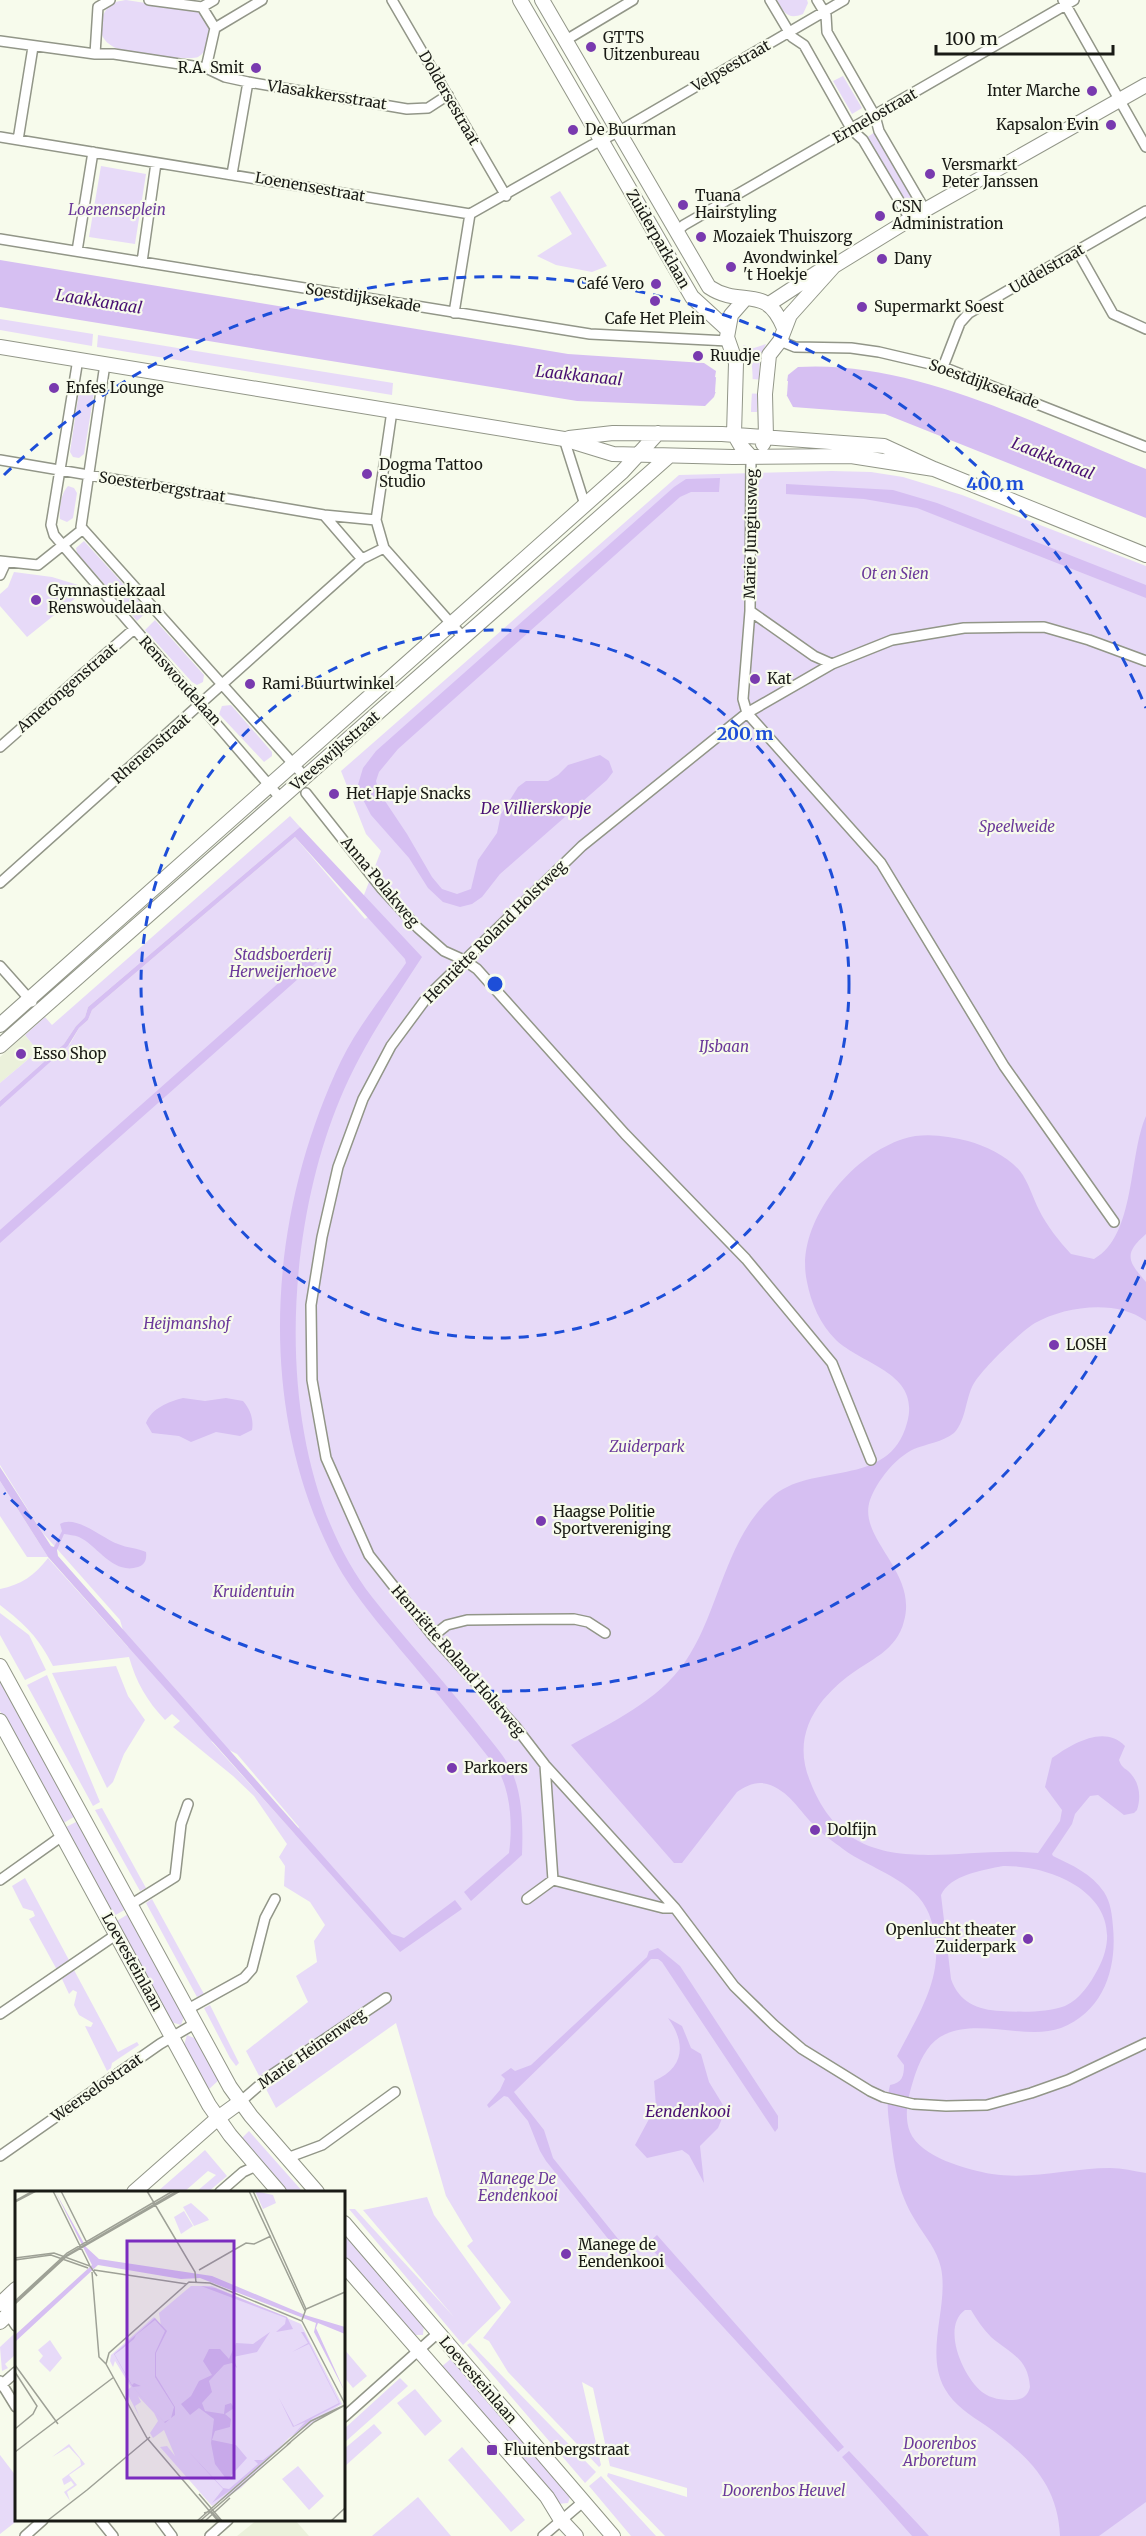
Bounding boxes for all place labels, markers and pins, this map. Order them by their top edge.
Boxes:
place label: GTTS Uitzenbureau [603,28,700,64]
marker: GTTS Uitzenbureau [584,40,598,54]
place label: R.A. Smit [178,58,244,77]
marker: R.A. Smit [249,61,263,75]
place label: Inter Marche [987,81,1080,100]
marker: Inter Marche [1085,84,1099,98]
place label: Kapsalon Evin [996,115,1099,134]
marker: Kapsalon Evin [1104,118,1118,132]
place label: De Buurman [585,120,676,139]
marker: De Buurman [566,123,580,137]
place label: Versmarkt Peter Janssen [941,155,1039,191]
marker: Versmarkt Peter Janssen [923,167,937,181]
place label: Tuana Hairstyling [695,186,776,222]
place label: CSN Administration [891,197,1003,233]
marker: Tuana Hairstyling [676,198,690,212]
marker: CSN Administration [873,209,887,223]
place label: Mozaiek Thuiszorg [713,227,852,246]
marker: Mozaiek Thuiszorg [694,230,708,244]
place label: Avondwinkel 't Hoekje [742,248,838,284]
place label: Dany [894,249,932,268]
marker: Dany [875,252,889,266]
marker: Avondwinkel 't Hoekje [724,260,738,274]
place label: Café Vero [577,274,644,293]
marker: Café Vero [649,277,663,291]
marker: Cafe Het Plein [648,294,662,308]
place label: Supermarkt Soest [874,297,1004,316]
marker: Supermarkt Soest [855,300,869,314]
place label: Cafe Het Plein [605,309,705,328]
place label: Ruudje [710,346,760,365]
marker: Ruudje [691,349,705,363]
place label: Enfes Lounge [66,378,164,397]
marker: Enfes Lounge [47,381,61,395]
place label: Dogma Tattoo Studio [379,455,483,491]
marker: Dogma Tattoo Studio [360,467,374,481]
place label: Gymnastiekzaal Renswoudelaan [48,581,166,617]
marker: Gymnastiekzaal Renswoudelaan [29,593,43,607]
place label: Kat [767,669,792,688]
marker: Kat [748,672,762,686]
place label: Rami Buurtwinkel [262,674,395,693]
marker: Rami Buurtwinkel [243,677,257,691]
place label: Het Hapje Snacks [346,784,471,803]
marker: Het Hapje Snacks [327,787,341,801]
centre of rings [485,974,505,994]
place label: Esso Shop [33,1044,106,1063]
marker: Esso Shop [14,1047,28,1061]
place label: LOSH [1066,1335,1107,1354]
marker: LOSH [1047,1338,1061,1352]
place label: Haagse Politie Sportvereniging [553,1502,671,1538]
marker: Haagse Politie Sportvereniging [534,1514,548,1528]
place label: Parkoers [464,1758,528,1777]
marker: Parkoers [445,1761,459,1775]
place label: Dolfijn [827,1820,877,1839]
marker: Dolfijn [808,1823,822,1837]
place label: Openlucht theater Zuiderpark [886,1920,1016,1956]
marker: Openlucht theater Zuiderpark [1021,1932,1035,1946]
place label: Manege de Eendenkooi [578,2235,664,2271]
marker: Manege de Eendenkooi [559,2247,573,2261]
place label: Fluitenbergstraat [504,2440,629,2459]
marker: Fluitenbergstraat [485,2443,499,2457]

